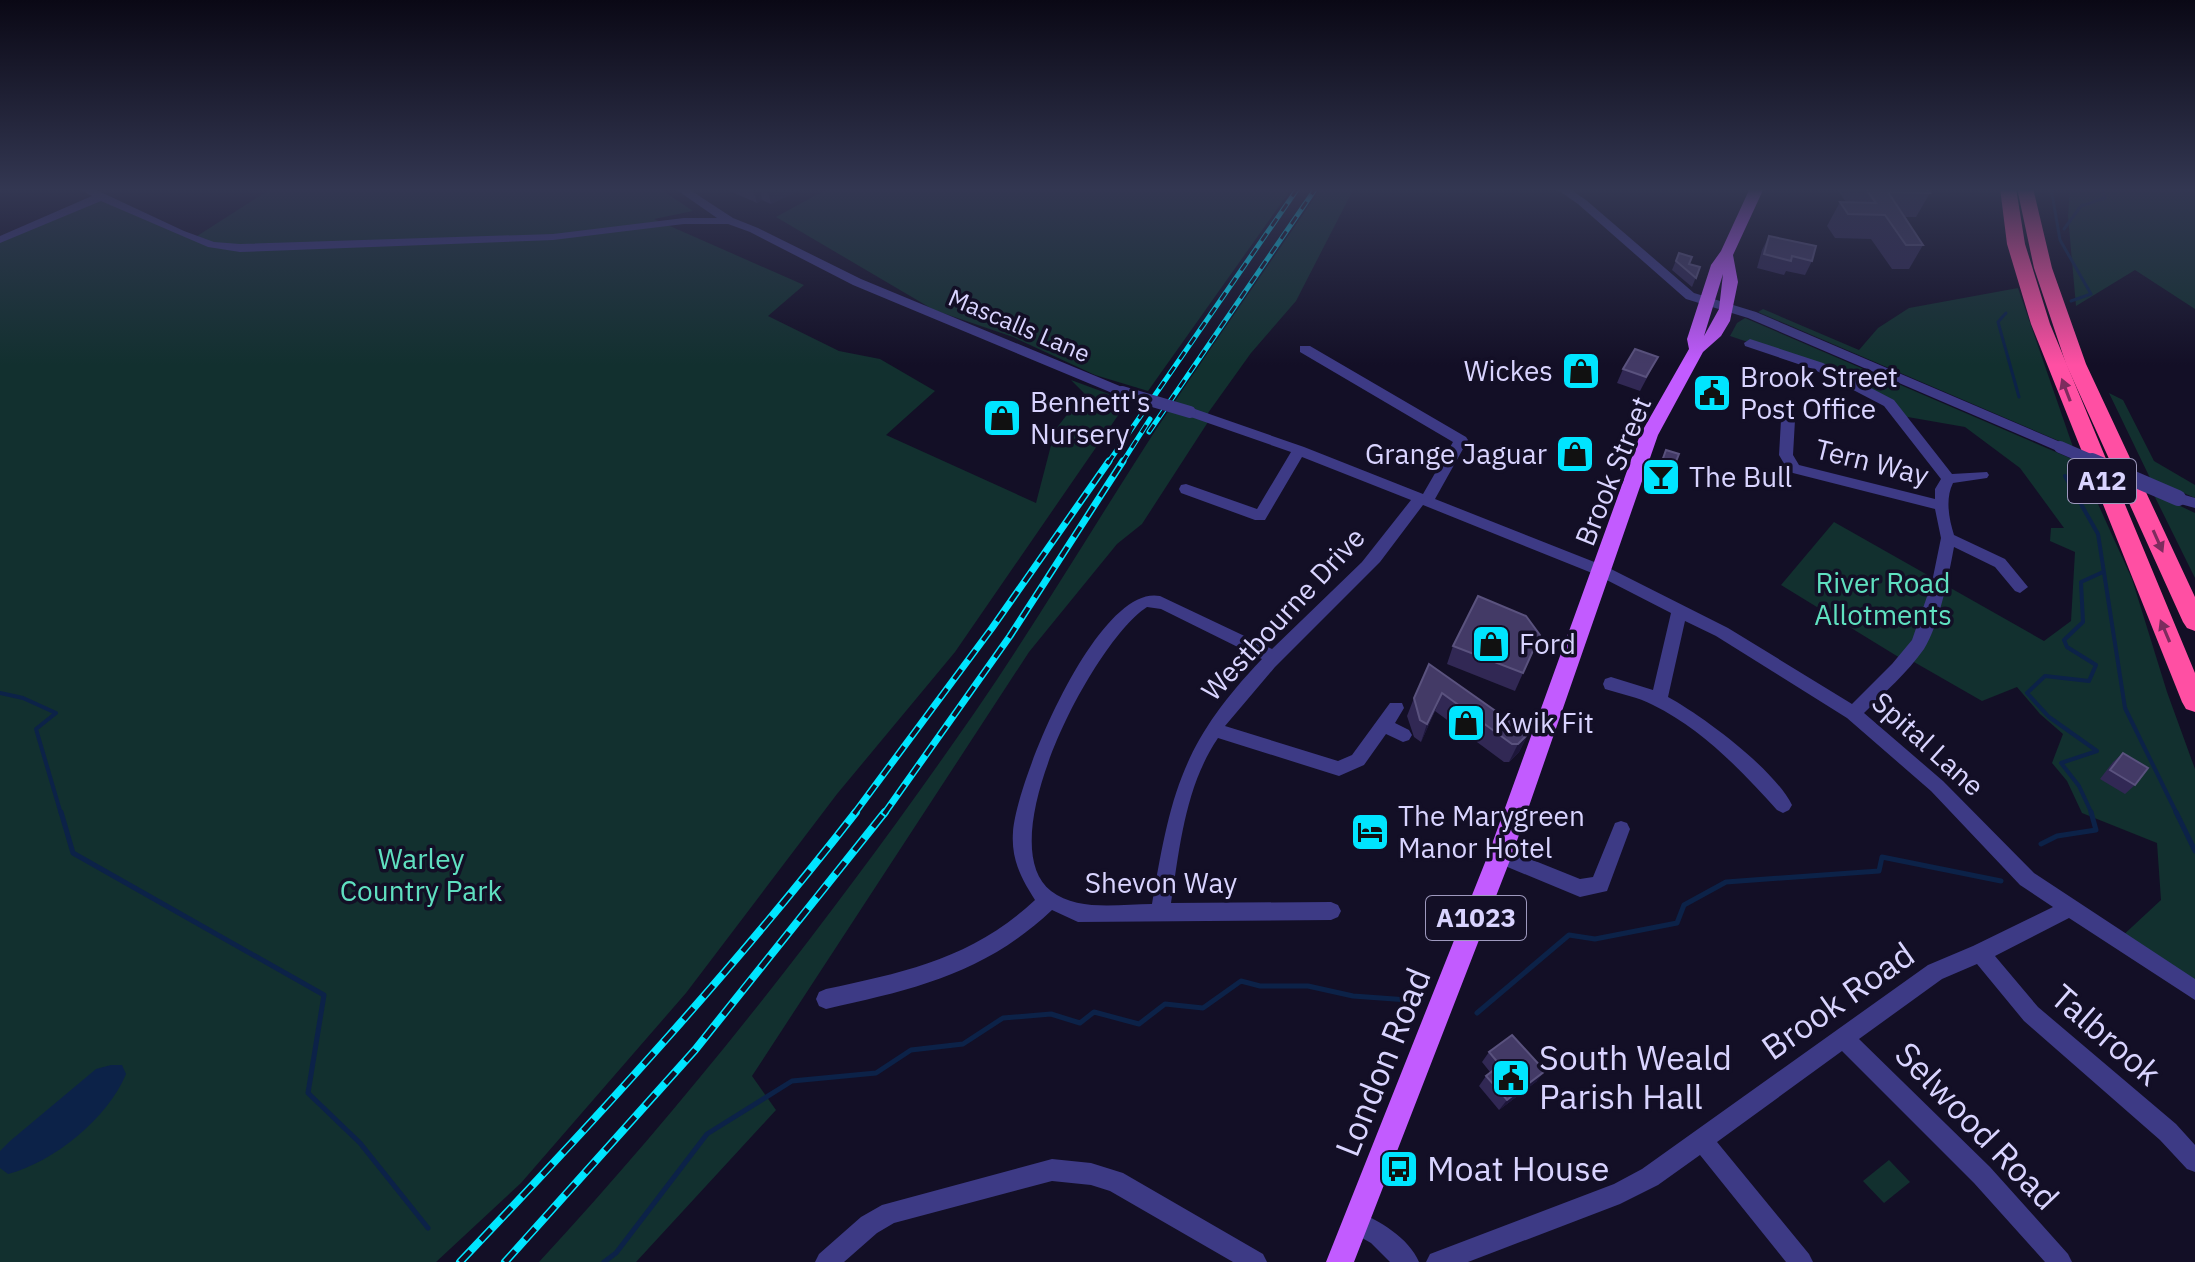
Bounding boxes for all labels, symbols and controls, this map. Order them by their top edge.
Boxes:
street label: Mascalls Lane [944,281,1095,369]
shop icon: Wickes [1560,350,1602,392]
place label: Wickes [1464,352,1553,389]
place label: Brook Street Post Office [1740,358,1898,427]
public building icon: Brook Street Post Office [1691,372,1733,414]
one-way arrow [2059,378,2072,402]
place label: Bennett's Nursery [1030,383,1151,452]
street label: Brook Street [1566,391,1659,551]
shop icon: Bennett's Nursery [981,397,1023,439]
street label: Tern Way [1811,430,1933,493]
shop icon: Grange Jaguar [1554,433,1596,475]
place label: Grange Jaguar [1365,435,1547,472]
bar icon: The Bull [1640,456,1682,498]
place label: The Bull [1689,458,1792,495]
road number: A12 [2068,459,2136,503]
street label: Westbourne Drive [1193,519,1373,708]
one-way arrow [2152,529,2165,552]
park label: River Road Allotments [1814,564,1952,633]
one-way arrow [2158,619,2171,642]
shop icon: Ford [1470,623,1512,665]
place label: Ford [1519,625,1576,662]
street label: Spital Lane [1864,683,1992,804]
shop icon: Kwik Fit [1445,702,1487,744]
place label: Kwik Fit [1494,704,1594,741]
place label: The Marygreen Manor Hotel [1398,797,1585,866]
hotel icon: The Marygreen Manor Hotel [1349,811,1391,853]
park label: Warley Country Park [340,840,502,909]
street label: Shevon Way [1085,864,1237,901]
road number: A1023 [1426,896,1526,940]
street label: Brook Road [1752,931,1922,1069]
street label: London Road [1324,961,1440,1162]
street label: Talbrook [2042,974,2171,1094]
street label: Selwood Road [1886,1032,2069,1219]
place label: South Weald Parish Hall [1539,1035,1732,1118]
public building icon: South Weald Parish Hall [1490,1057,1532,1099]
place label: Moat House [1427,1146,1609,1190]
bus stop icon: Moat House [1378,1148,1420,1190]

